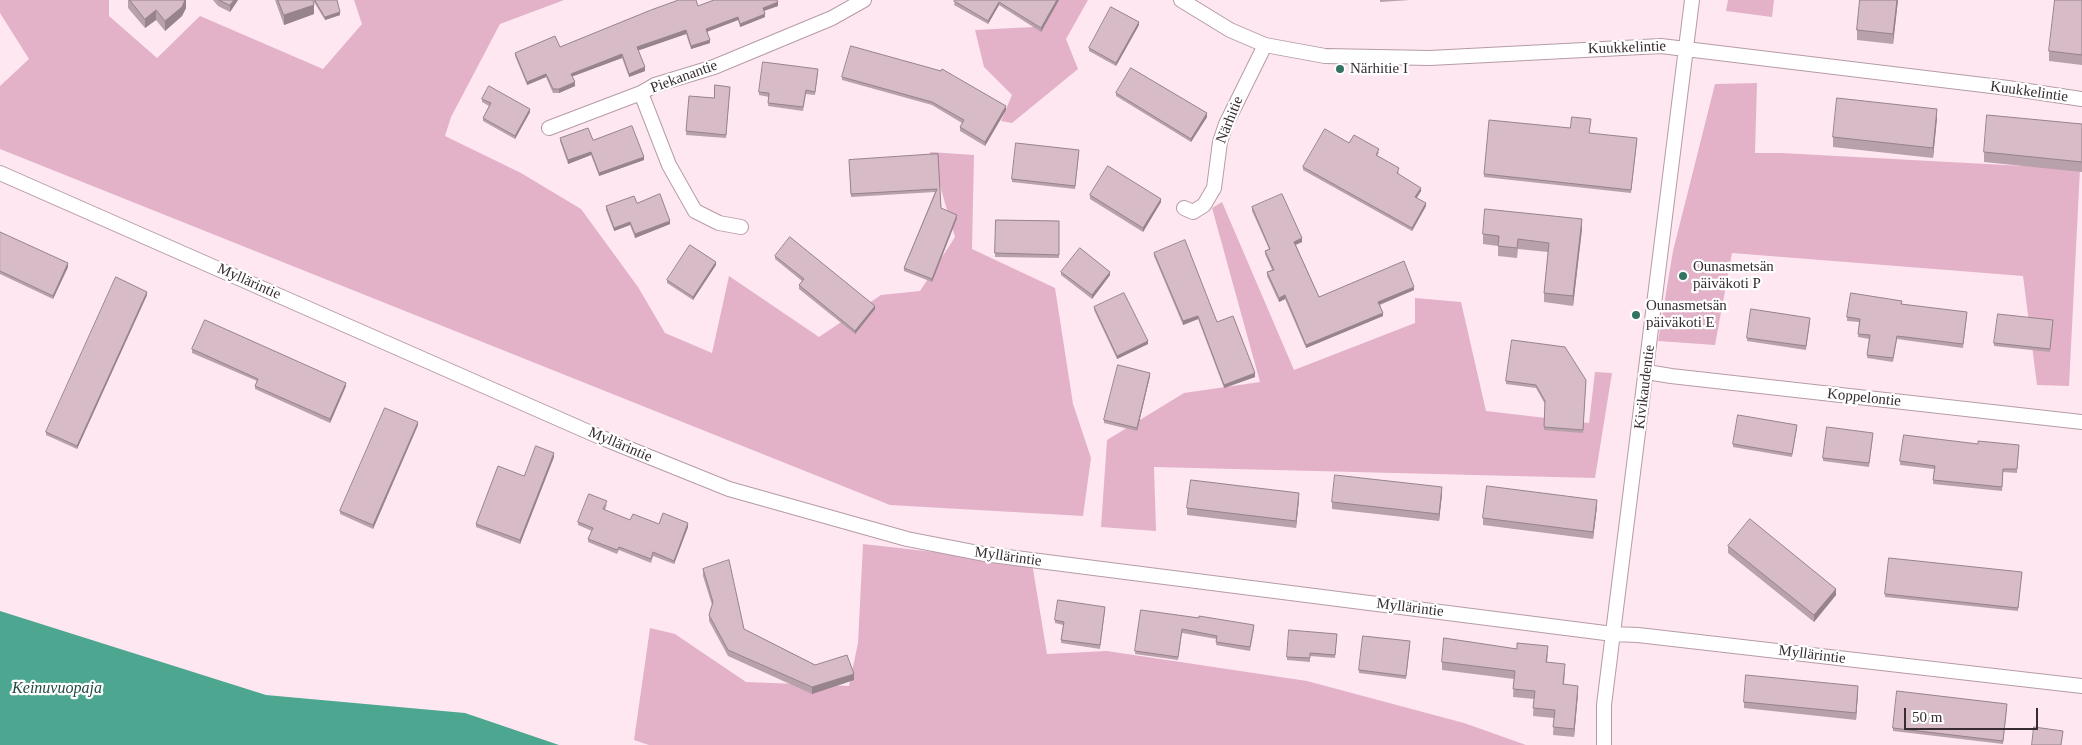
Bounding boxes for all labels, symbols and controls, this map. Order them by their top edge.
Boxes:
street label: Kuukkelintie [1588,38,1666,58]
street label: Piekanantie [648,57,720,97]
place label: Närhitie I [1350,60,1408,78]
marker: Närhitie I [1334,63,1346,75]
street label: Kuukkelintie [1989,78,2069,106]
street label: Närhitie [1212,94,1248,146]
place label: Ounasmetsän päiväkoti P [1693,258,1774,293]
street label: Myllärintie [215,260,283,304]
marker: Ounasmetsän päiväkoti P [1677,270,1689,282]
place label: Ounasmetsän päiväkoti E [1646,297,1727,332]
marker: Ounasmetsän päiväkoti E [1630,309,1642,321]
street label: Kivikaudentie [1631,344,1659,430]
street label: Koppelontie [1826,385,1902,411]
street label: Myllärintie [585,424,655,466]
street label: Myllärintie [973,543,1043,571]
street label: Myllärintie [1375,595,1445,621]
street label: Myllärintie [1777,642,1847,668]
water label: Keinuvuopaja [12,679,102,699]
scale bar [1907,698,2041,730]
text: 50 m [1912,709,1942,725]

